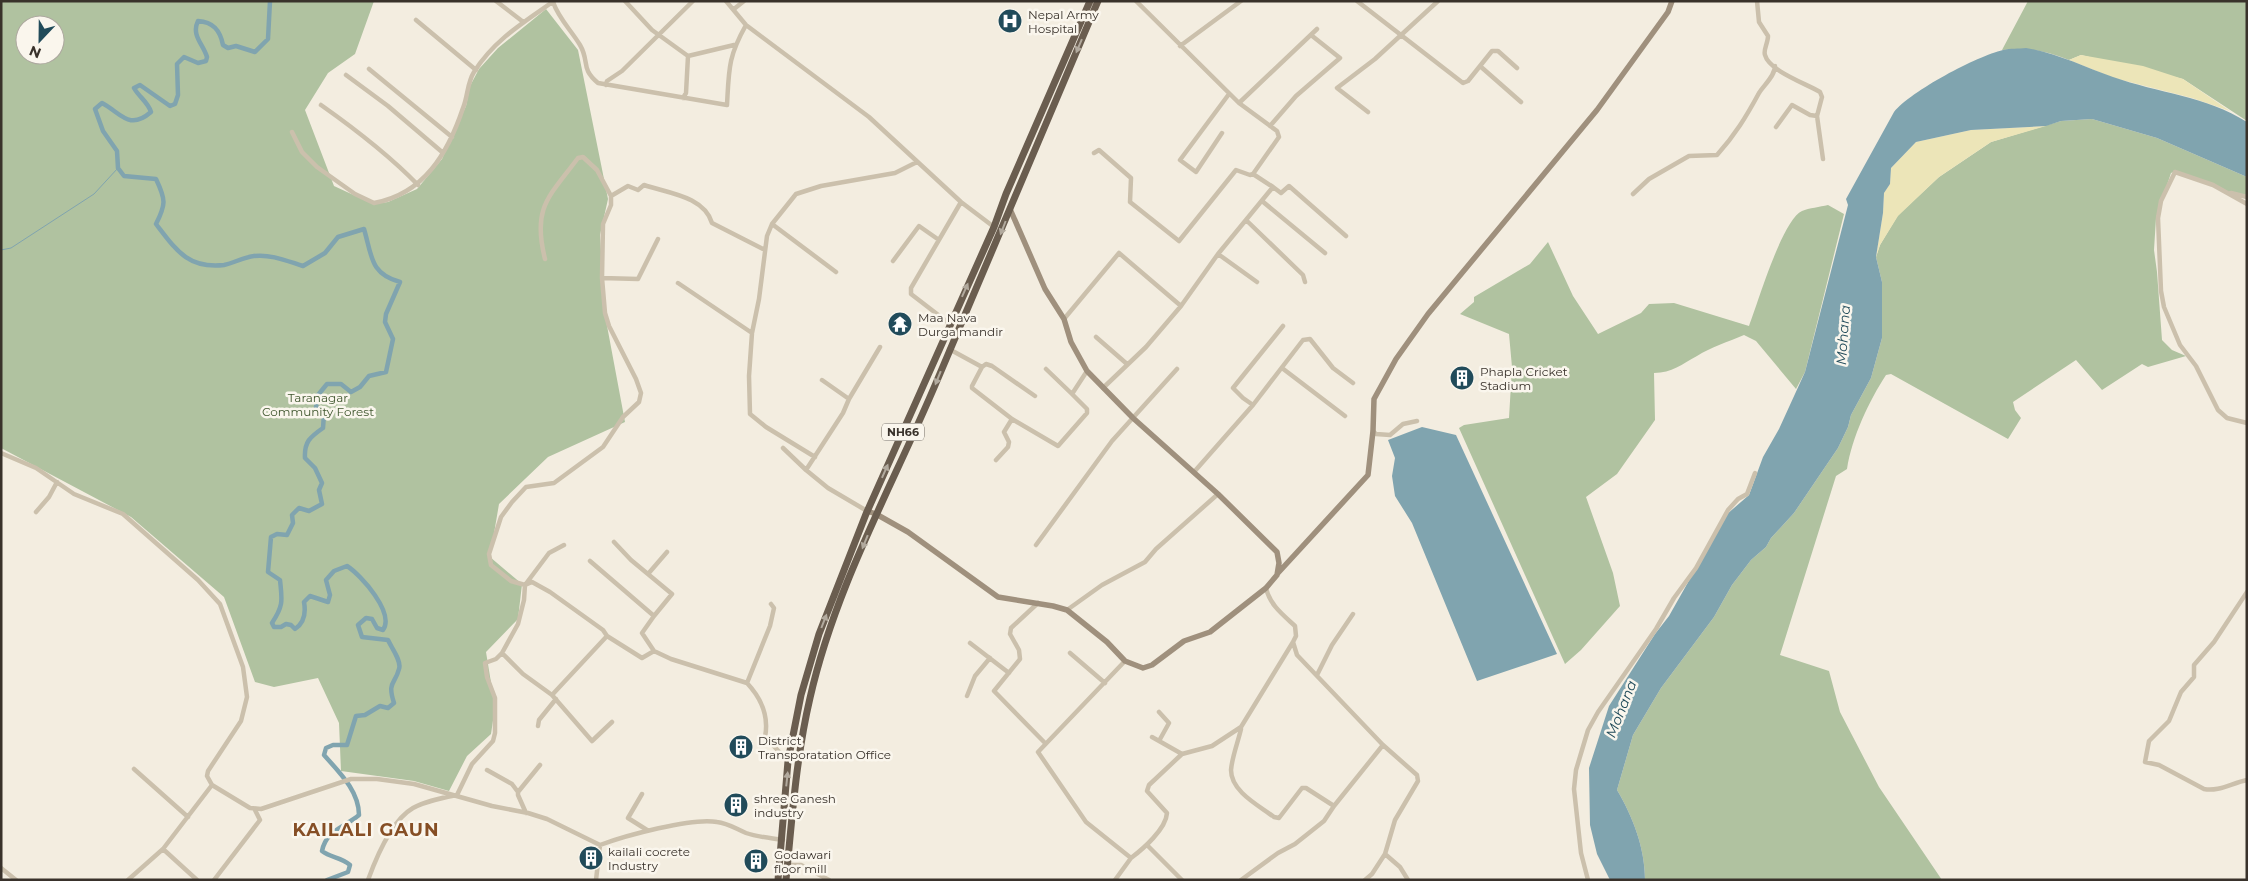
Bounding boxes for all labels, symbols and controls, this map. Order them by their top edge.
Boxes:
place label: Nepal Army Hospital [1028,7,1099,36]
hospital icon: Nepal Army Hospital [997,8,1023,34]
north arrow [15,15,65,65]
one-way arrow [1074,39,1082,53]
text: N [27,42,44,63]
one-way arrow [998,221,1006,236]
one-way arrow [962,283,970,297]
water label: Mohana [1832,304,1854,366]
place label: Maa Nava Durga mandir [918,310,1003,339]
temple icon: Maa Nava Durga mandir [887,311,913,337]
place label: Phapla Cricket Stadium [1480,364,1568,393]
building icon: Phapla Cricket Stadium [1449,365,1475,391]
one-way arrow [934,370,941,385]
park label: Taranagar Community Forest [262,390,374,419]
road number: NH66 [882,424,924,441]
one-way arrow [882,464,890,478]
one-way arrow [861,535,869,550]
one-way arrow [820,613,828,628]
water label: Mohana [1601,678,1641,740]
place label: District Transporatation Office [758,733,891,762]
building icon: District Transporatation Office [728,734,754,760]
one-way arrow [783,771,791,787]
place label: shree Ganesh industry [754,791,836,820]
building icon: shree Ganesh industry [723,792,749,818]
district label: KAILALI GAUN [292,819,440,841]
place label: kailali cocrete Industry [608,844,690,873]
building icon: kailali cocrete Industry [578,845,604,871]
place label: Godawari floor mill [774,847,831,876]
building icon: Godawari floor mill [743,848,769,874]

